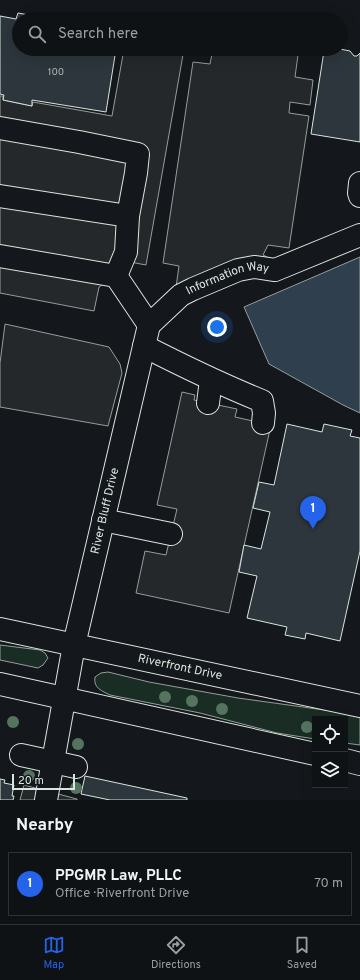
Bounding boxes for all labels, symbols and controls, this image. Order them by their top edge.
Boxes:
search box [12,12,348,56]
icon: search [26,23,48,45]
text: Search here [58,25,138,44]
house number: 100 [48,66,64,79]
street label: Information Way [183,259,270,299]
your location [207,317,227,337]
street label: River Bluff Drive [87,466,123,556]
pin: 1 [300,496,326,529]
street label: Riverfront Drive [136,651,224,684]
map controls [312,716,348,788]
button: locate [312,716,348,752]
button: layers [312,752,348,788]
scale bar [12,772,75,791]
text: 20 m [18,774,44,788]
text: Nearby [16,815,73,837]
text: PPGMR Law, PLLC [55,867,182,886]
text: 1 [27,876,33,892]
text: 70 m [314,876,343,892]
text: Office · Riverfront Drive [55,886,189,902]
tab: Map [43,934,65,972]
tab: Directions [151,934,201,972]
tab: Saved [287,934,317,972]

